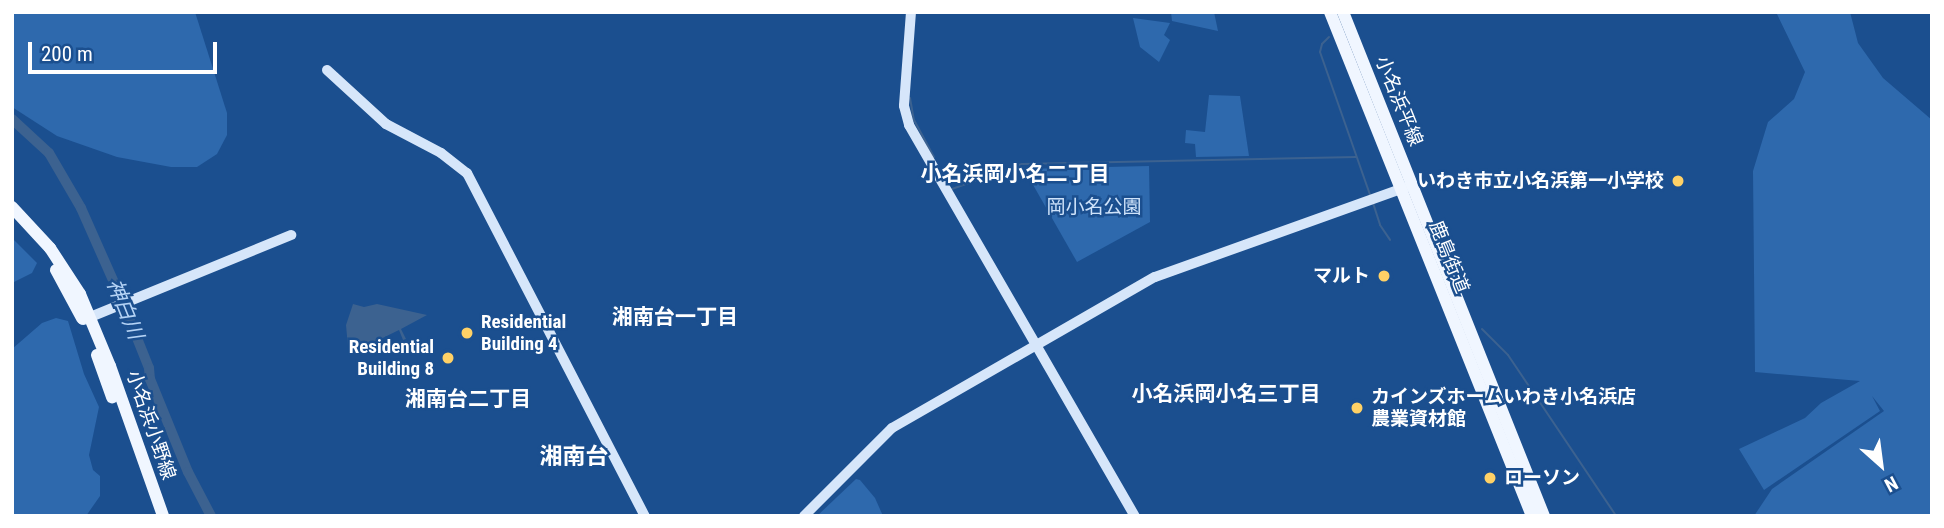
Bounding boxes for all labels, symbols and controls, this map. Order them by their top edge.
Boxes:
scale bar [32,28,220,72]
text: 200 m [41,42,93,66]
street label: 小名浜平線 [1371,53,1427,149]
district label: 小名浜岡小名二丁目 [921,161,1109,187]
place label: いわき市立小名浜第一小学校 [1417,170,1664,192]
marker: いわき市立小名浜第一小学校 [1670,173,1686,189]
park label: 岡小名公園 [1047,196,1141,218]
street label: 鹿島街道 [1424,217,1474,297]
place label: マルト [1313,265,1370,287]
marker: マルト [1376,268,1392,284]
water label: 神白川 [102,275,148,343]
district label: 湘南台一丁目 [612,304,738,330]
place label: Residential Building 4 [481,311,566,355]
marker: Residential Building 4 [459,325,475,341]
place label: Residential Building 8 [349,336,434,380]
marker: Residential Building 8 [440,350,456,366]
street label: 小名浜小野線 [122,367,180,483]
district label: 小名浜岡小名三丁目 [1132,381,1320,407]
district label: 湘南台二丁目 [405,386,531,412]
place label: カインズホームいわき小名浜店 農業資材館 [1371,386,1637,430]
marker: カインズホームいわき小名浜店 農業資材館 [1349,400,1365,416]
north arrow [1846,430,1916,500]
district label: 湘南台 [540,443,608,471]
place label: ローソン [1504,467,1580,489]
marker: ローソン [1482,470,1498,486]
text: N [1881,471,1902,497]

